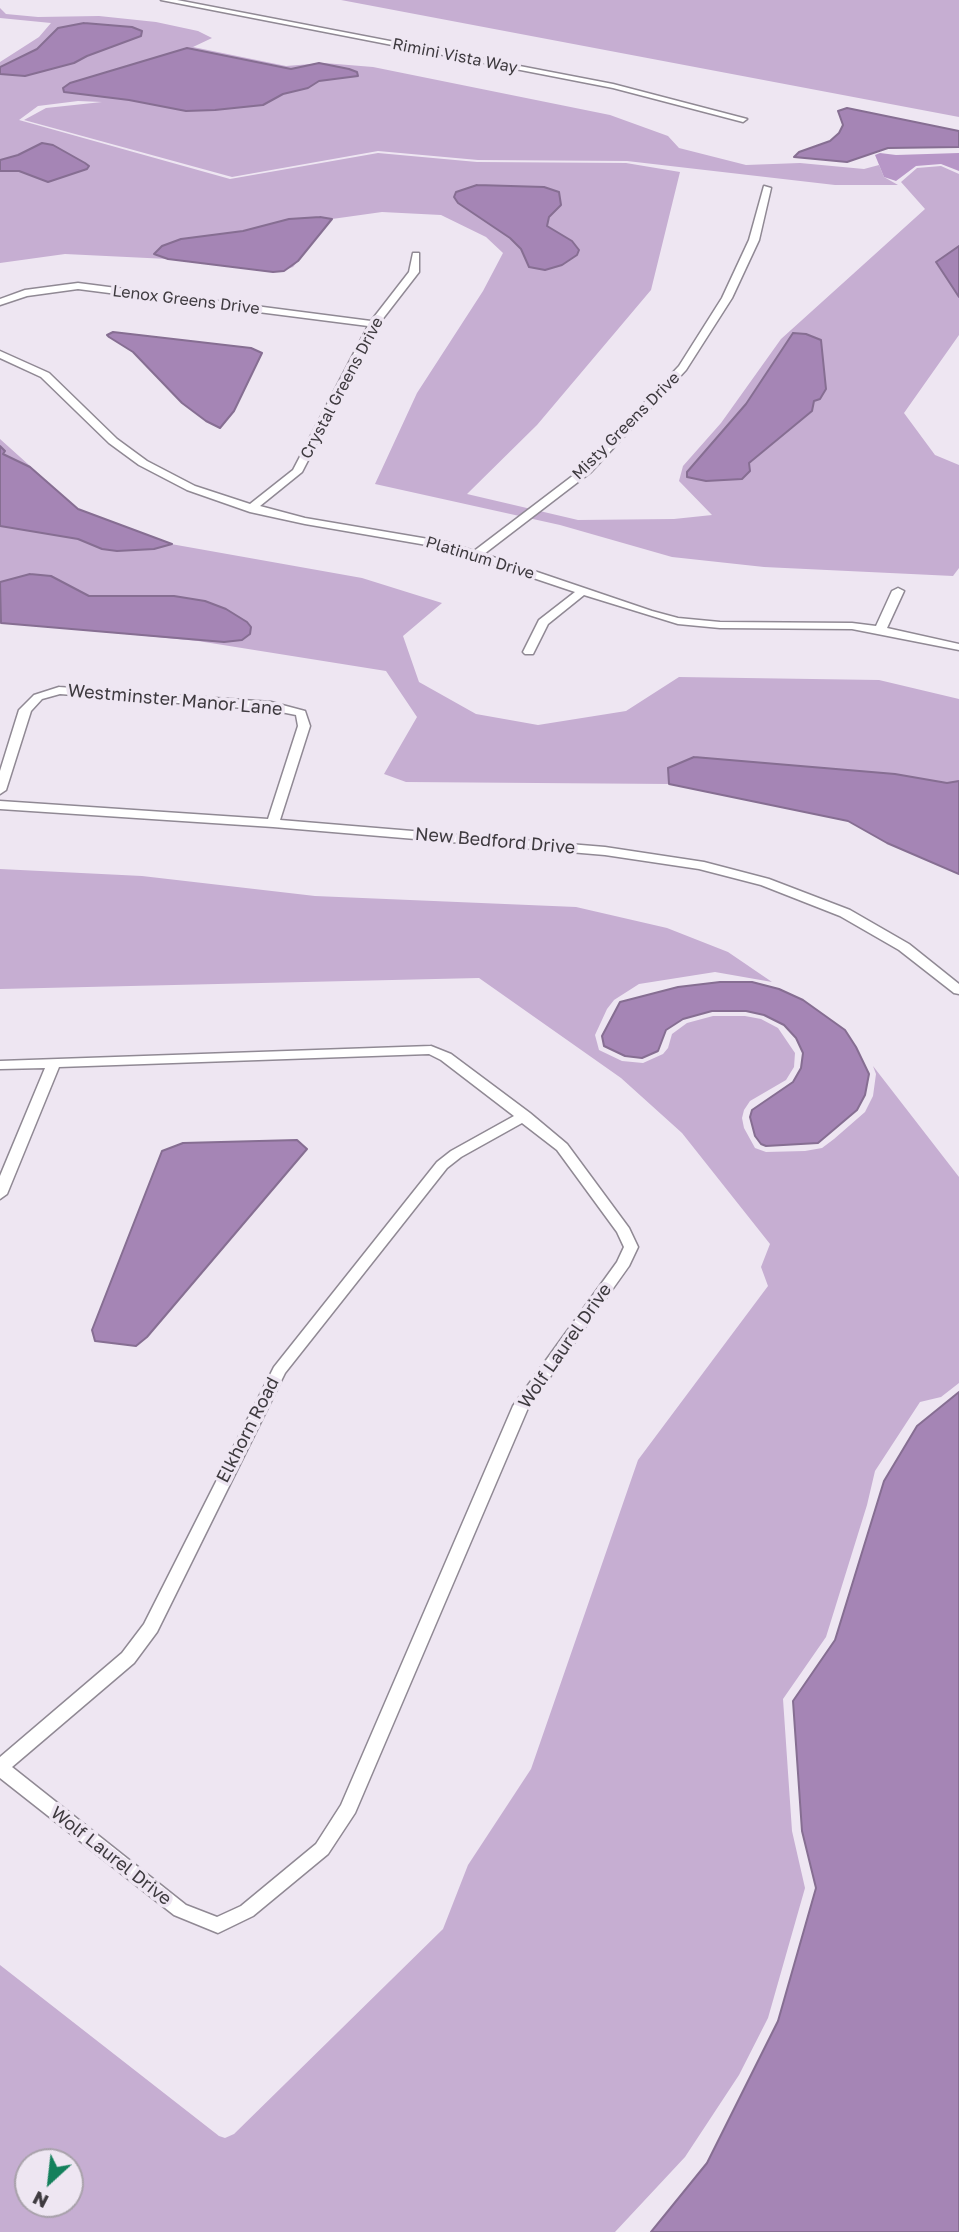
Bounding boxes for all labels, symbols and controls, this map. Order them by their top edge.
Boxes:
street label: Rimini Vista Way [391,34,519,78]
street label: Lenox Greens Drive [111,281,261,319]
street label: Crystal Greens Drive [297,314,387,462]
street label: Misty Greens Drive [568,368,684,484]
street label: Platinum Drive [423,532,537,584]
street label: Westminster Manor Lane [67,680,283,720]
street label: New Bedford Drive [414,823,576,859]
street label: Wolf Laurel Drive [514,1279,616,1413]
street label: Elkhorn Road [212,1374,284,1486]
street label: Wolf Laurel Drive [46,1802,176,1910]
north arrow [14,2148,84,2218]
text: N [28,2187,52,2214]

